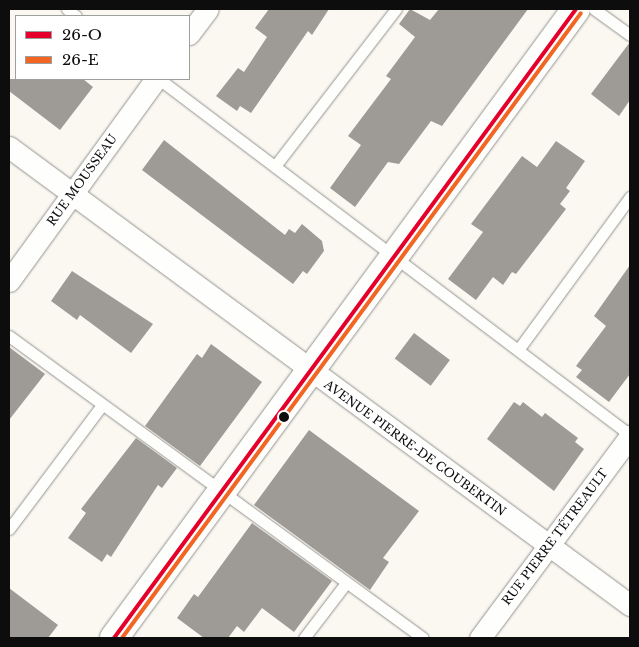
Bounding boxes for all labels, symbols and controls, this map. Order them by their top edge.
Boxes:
legend [15,15,190,80]
text: 26-O [62,25,102,44]
text: 26-E [62,50,99,69]
street label: RUE MOUSSEAU [44,132,120,228]
street label: AVENUE PIERRE-DE COUBERTIN [321,377,509,519]
unlabelled marker [279,412,289,422]
street label: RUE PIERRE TÉTREAULT [499,466,611,608]

